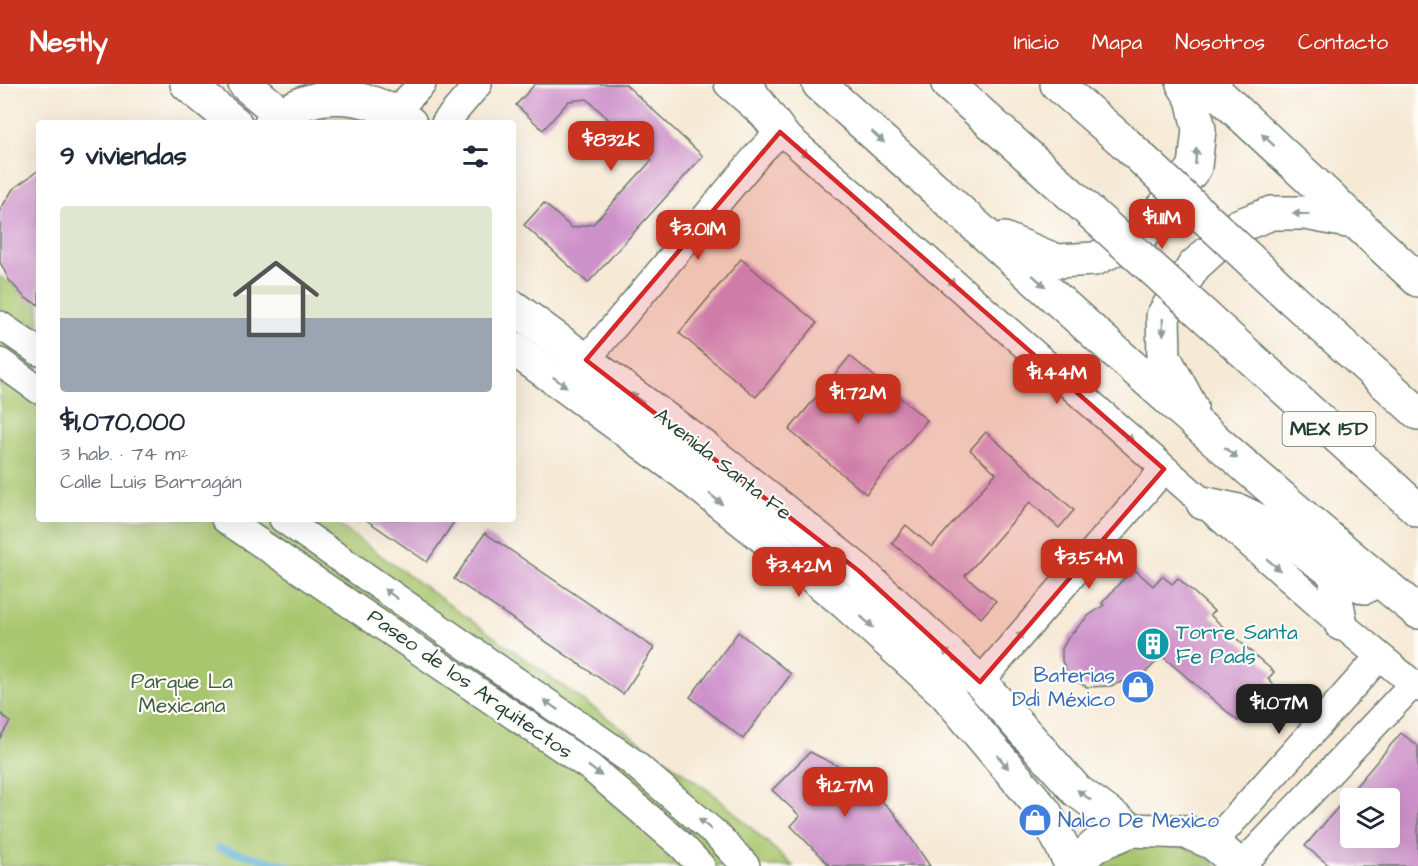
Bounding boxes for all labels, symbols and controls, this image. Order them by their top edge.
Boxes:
text: Nestly [30,23,108,62]
text: Inicio [1014,28,1059,57]
text: Mapa [1092,28,1142,57]
text: Nosotros [1175,28,1265,57]
text: Contacto [1298,28,1388,57]
pin: $832K [569,121,653,172]
text: $832K [582,126,640,154]
one-way arrow [870,130,885,143]
one-way arrow [1261,133,1275,147]
text: 9 viviendas [60,138,187,174]
icon: filters [459,140,492,173]
one-way arrow [795,144,810,158]
one-way arrow [1191,147,1201,166]
pin: $1.11M [1113,199,1211,250]
text: $1.11M [1143,204,1181,232]
one-way arrow [1291,209,1310,218]
pin: $3.01M [649,210,747,261]
text: $3.01M [670,215,726,243]
icon: home [222,245,330,353]
one-way arrow [941,273,956,286]
one-way arrow [1031,274,1046,287]
one-way arrow [1159,318,1168,337]
pin: $1.44M [1008,354,1106,405]
text: $1.44M [1027,359,1087,387]
pin: $1.72M [809,374,907,425]
one-way arrow [552,376,568,388]
text: $1.72M [830,379,886,407]
one-way arrow [629,392,645,404]
street label: Avenida Santa Fe [648,401,798,527]
text: $1,070,000 [60,404,185,440]
road number: MEX 15D [1282,412,1376,446]
one-way arrow [1119,429,1134,442]
text: 3 hab. · 74 m² [60,440,188,468]
one-way arrow [1223,446,1238,459]
text: Calle Luis Barragán [60,468,242,496]
one-way arrow [709,492,724,504]
pin: $3.54M [1040,539,1138,590]
text: $3.54M [1055,544,1123,572]
pin: $3.42M [750,547,848,598]
text: $3.42M [766,552,832,580]
one-way arrow [1266,558,1281,572]
one-way arrow [383,589,399,600]
street label: Paseo de los Arquitectos [362,602,578,766]
one-way arrow [859,615,874,628]
place label: Torre Santa Fe Pads [1176,618,1298,671]
building icon: Torre Santa Fe Pads [1135,626,1171,662]
one-way arrow [1011,631,1024,646]
one-way arrow [943,648,957,662]
place label: Baterias Ddi México [1012,661,1115,714]
park label: Parque La Mexicana [131,667,233,720]
shop icon: Baterias Ddi México [1120,669,1156,705]
pin: $1.07M [1230,684,1328,735]
text: $1.07M [1250,689,1308,717]
one-way arrow [543,700,559,711]
one-way arrow [996,754,1009,770]
one-way arrow [587,765,603,778]
pin: $1.27M [796,767,894,818]
text: $1.27M [817,772,873,800]
map controls [1340,788,1400,848]
button: layers [1340,788,1400,848]
one-way arrow [1076,790,1091,802]
shop icon: Nalco De Mexico [1017,802,1053,838]
place label: Nalco De Mexico [1058,806,1219,835]
one-way arrow [698,818,713,831]

